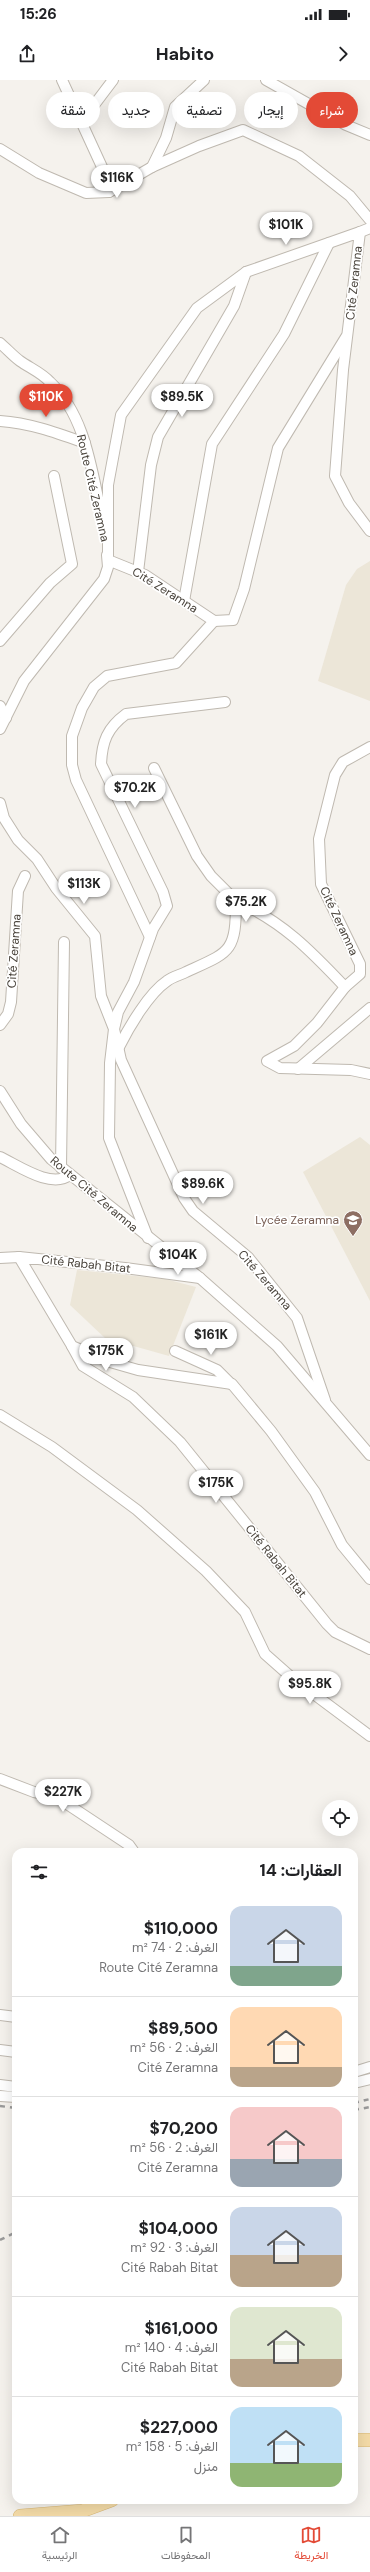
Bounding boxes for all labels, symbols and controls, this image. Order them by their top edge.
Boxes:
text: 15:26 [20,4,57,24]
text: Habito [156,42,214,66]
icon: share [16,43,38,65]
icon: forward [332,43,354,65]
chip: شقة [46,92,100,128]
chip: جديد [108,92,164,128]
chip: تصفية [172,92,236,128]
chip: إيجار [244,92,298,128]
chip: شراء [306,92,358,128]
pin: $116K [89,165,145,199]
text: $116K [100,169,134,186]
pin: $101K [258,212,314,246]
text: $101K [269,216,303,233]
street label: Cité Zeramna [342,245,366,321]
pin: $110K [18,384,74,418]
pin: $89.5K [149,384,215,418]
text: $110K [29,388,63,405]
text: $89.5K [160,388,204,405]
street label: Route Cité Zeramna [73,433,113,543]
street label: Cité Zeramna [129,563,201,617]
pin: $70.2K [102,775,168,809]
text: $70.2K [114,779,156,796]
pin: $113K [56,871,112,905]
text: $113K [67,875,101,892]
street label: Cité Zeramna [316,884,362,958]
pin: $75.2K [213,889,279,923]
text: $75.2K [225,893,267,910]
street label: Cité Zeramna [3,913,25,989]
street label: Route Cité Zeramna [47,1153,141,1235]
pin: $89.6K [170,1171,236,1205]
text: $89.6K [181,1175,225,1192]
school or university icon: Lycée Zeramna [342,1209,364,1237]
place label: Lycée Zeramna [255,1212,339,1228]
pin: $104K [150,1242,206,1276]
text: $104K [159,1246,197,1263]
street label: Cité Zeramna [235,1247,295,1313]
street label: Cité Rabah Bitat [41,1251,132,1277]
pin: $161K [183,1322,239,1356]
text: $161K [194,1326,228,1343]
pin: $175K [78,1338,134,1372]
text: $175K [88,1342,124,1359]
pin: $175K [188,1470,244,1504]
text: $175K [198,1474,234,1491]
street label: Cité Rabah Bitat [242,1521,311,1601]
pin: $95.8K [277,1671,343,1705]
text: $95.8K [288,1675,332,1692]
pin: $227K [35,1779,91,1813]
text: $227K [44,1783,82,1800]
map controls [322,1800,358,1836]
button: locate [322,1800,358,1836]
text: العقارات: 14 [259,1859,342,1881]
icon: filters [28,1861,50,1883]
text: $110,000 [144,1917,218,1939]
icon: home [262,1922,310,1970]
text: الغرف: 2 · 74 m² [132,1939,218,1956]
text: Route Cité Zeramna [99,1959,218,1976]
text: $89,500 [148,2017,218,2039]
icon: home [262,2023,310,2071]
text: الغرف: 2 · 56 m² [130,2039,218,2056]
text: Cité Zeramna [137,2059,218,2076]
text: $70,200 [149,2117,218,2139]
icon: home [262,2123,310,2171]
text: الغرف: 2 · 56 m² [130,2139,218,2156]
text: Cité Zeramna [137,2159,218,2176]
text: $104,000 [138,2217,218,2239]
icon: home [262,2223,310,2271]
text: الغرف: 3 · 92 m² [130,2239,218,2256]
text: Cité Rabah Bitat [121,2259,218,2276]
text: $161,000 [144,2317,218,2339]
icon: home [262,2323,310,2371]
text: الغرف: 4 · 140 m² [125,2339,218,2356]
text: Cité Rabah Bitat [121,2359,218,2376]
text: $227,000 [140,2416,218,2438]
icon: home [262,2423,310,2471]
text: الغرف: 5 · 158 m² [126,2438,218,2455]
text: منزل [194,2458,218,2475]
tab: الرئيسية [42,2524,77,2565]
tab: المحفوظات [161,2524,211,2565]
tab: الخريطة [294,2524,328,2565]

